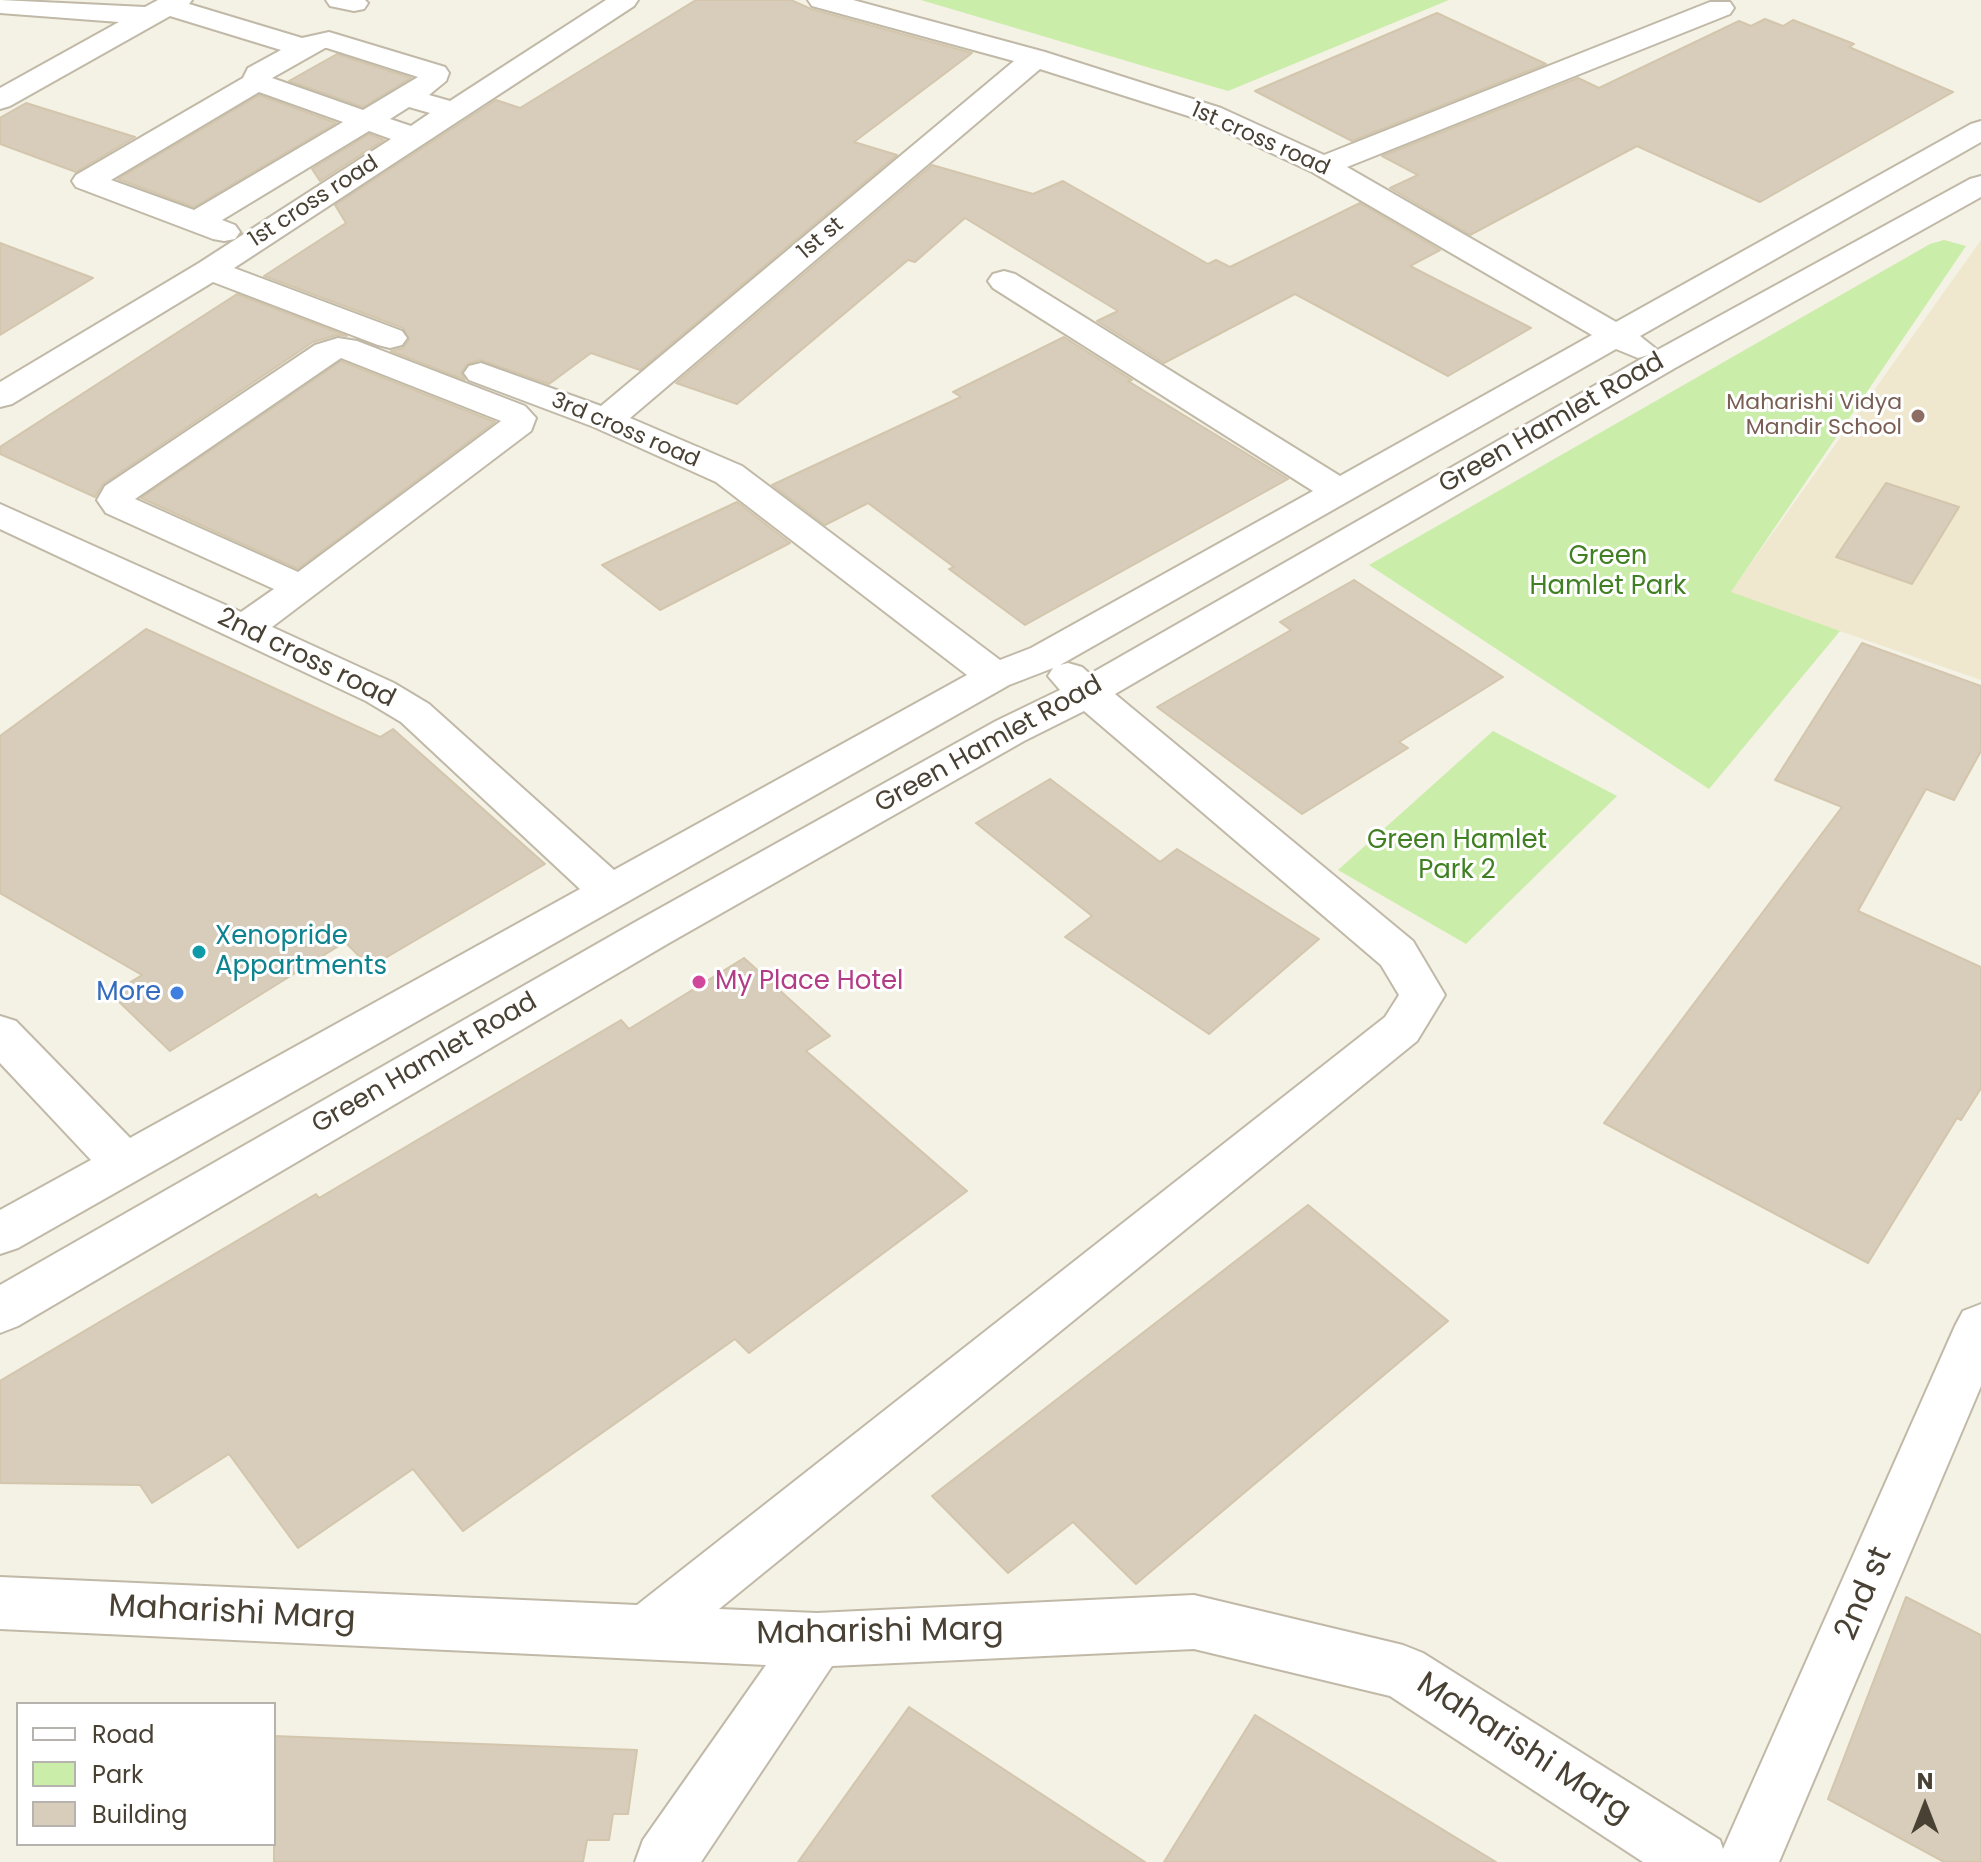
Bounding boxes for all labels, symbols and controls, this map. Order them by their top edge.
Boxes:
street label: 1st cross road [1187,98,1333,182]
street label: 1st cross road [244,150,384,254]
street label: 1st st [793,212,849,266]
street label: Green Hamlet Road [1434,347,1670,501]
street label: 3rd cross road [547,388,703,474]
place label: Maharishi Vidya Mandir School [1726,390,1902,442]
marker: Maharishi Vidya Mandir School [1909,407,1927,425]
park label: Green Hamlet Park [1530,541,1686,602]
street label: 2nd cross road [212,602,400,716]
street label: Green Hamlet Road [870,670,1108,820]
park label: Green Hamlet Park 2 [1367,825,1547,886]
place label: Xenopride Appartments [215,921,387,982]
marker: Xenopride Appartments [190,943,208,961]
place label: My Place Hotel [715,966,903,998]
marker: My Place Hotel [690,973,708,991]
place label: More [96,977,161,1009]
marker: More [168,984,186,1002]
street label: Green Hamlet Road [307,987,543,1141]
street label: 2nd st [1828,1542,1902,1646]
street label: Maharishi Marg [107,1588,357,1640]
street label: Maharishi Marg [756,1612,1004,1654]
street label: Maharishi Marg [1409,1666,1637,1832]
legend [16,1702,276,1846]
text: Road [92,1718,154,1751]
text: Park [92,1758,143,1791]
north arrow [1885,1766,1965,1846]
text: N [1917,1766,1933,1797]
text: Building [92,1798,188,1831]

